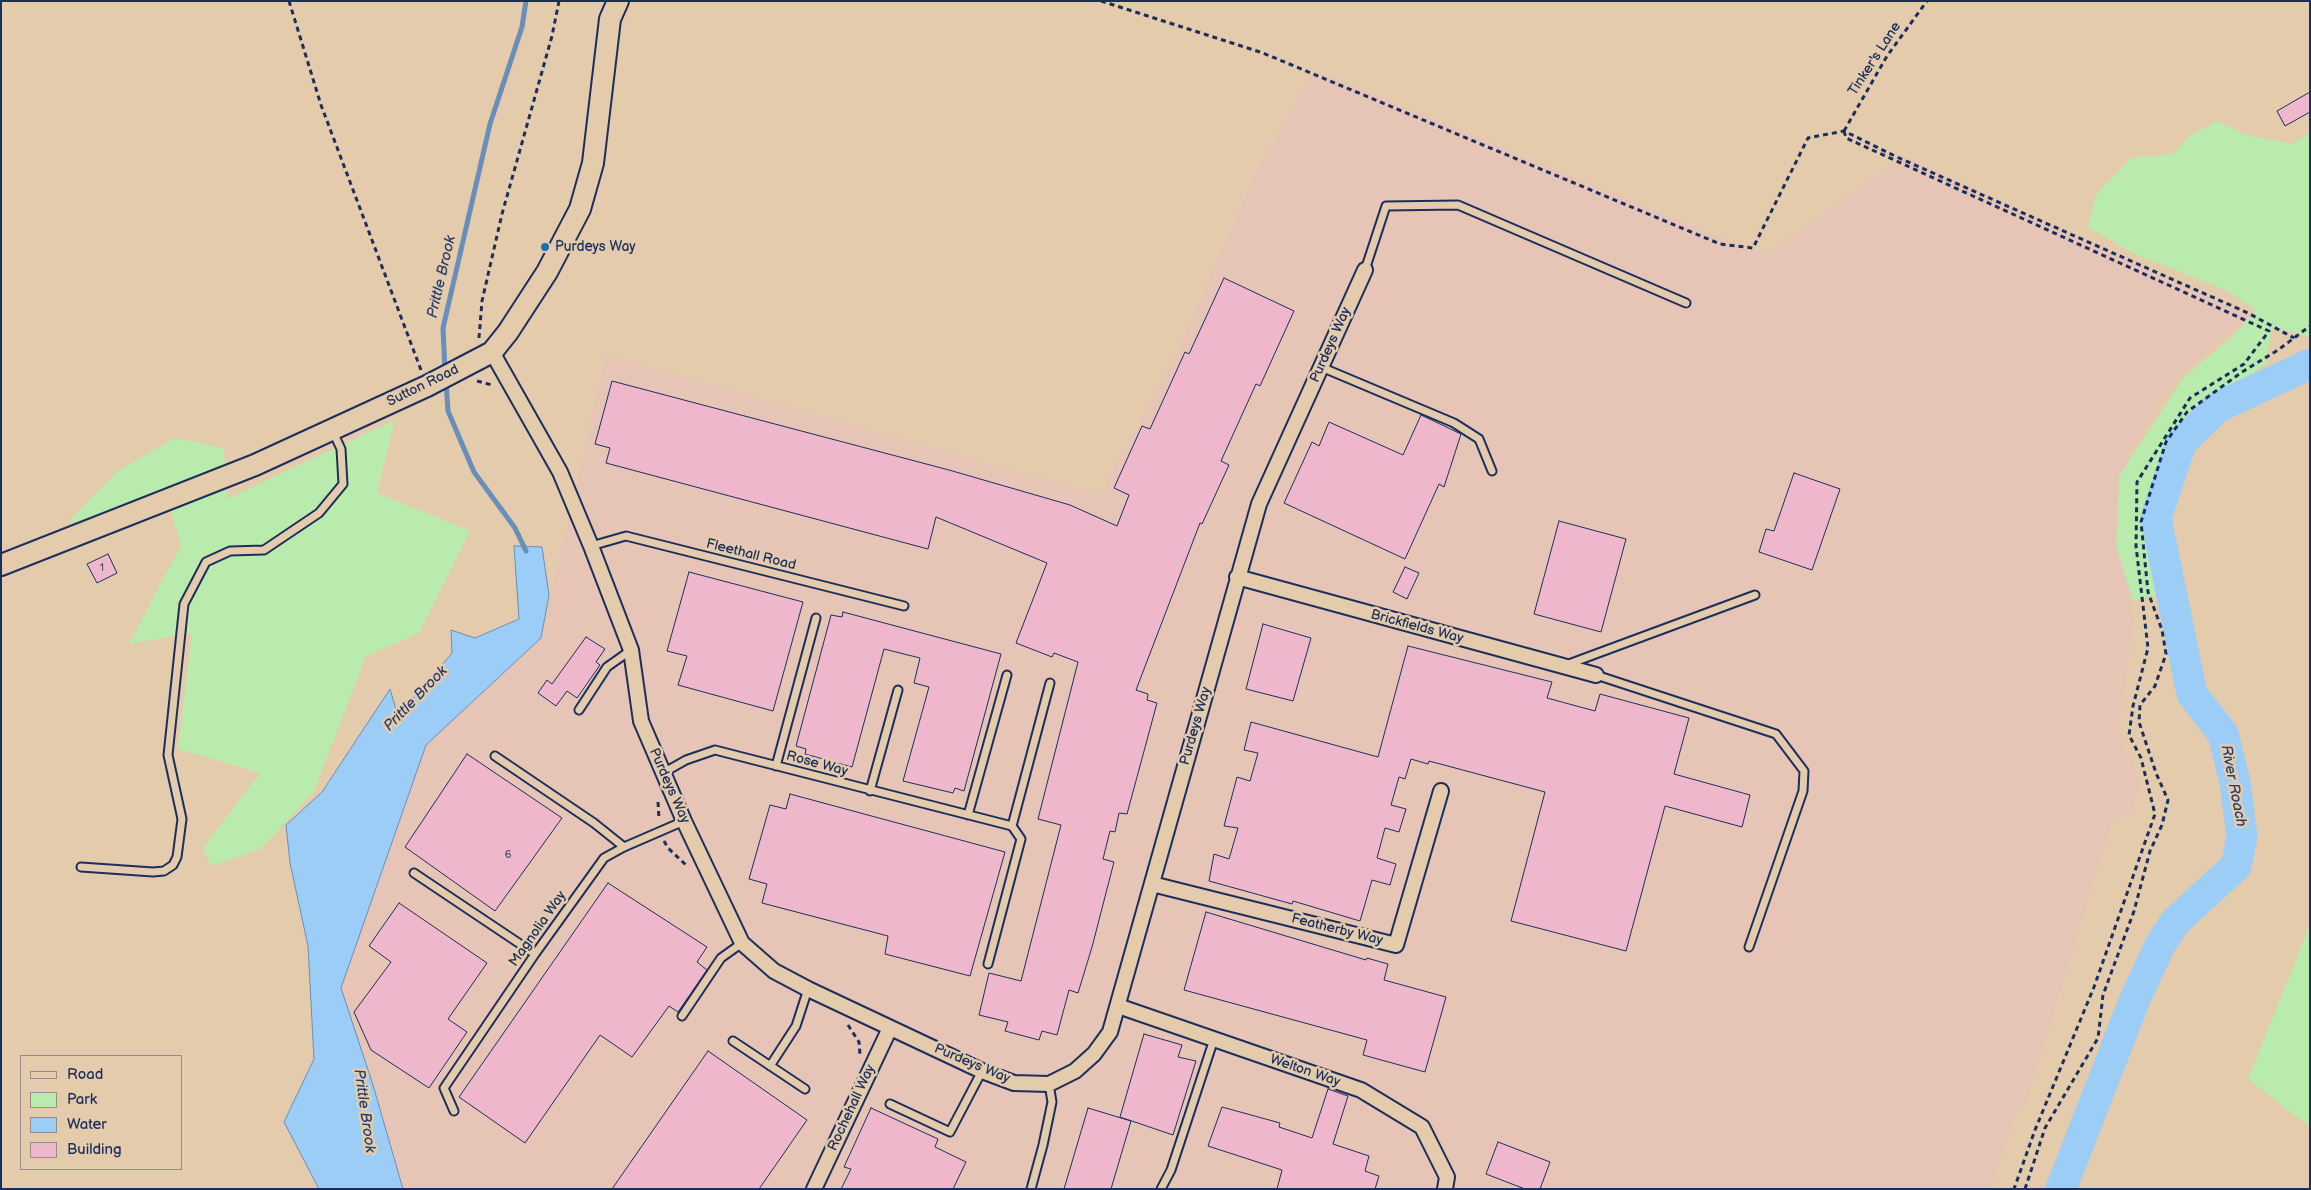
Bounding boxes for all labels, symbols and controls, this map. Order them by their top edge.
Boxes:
street label: Tinker's Lane [1845,19,1905,99]
water label: Prittle Brook [424,234,460,320]
place label: Purdeys Way [555,239,636,255]
marker: Purdeys Way [539,241,551,253]
street label: Purdeys Way [1307,305,1355,385]
street label: Sutton Road [384,361,462,411]
street label: Fleethall Road [704,536,798,574]
house number: 1 [100,561,104,575]
street label: Brickfields Way [1369,607,1465,647]
water label: Prittle Brook [380,662,452,736]
street label: Purdeys Way [1177,685,1215,767]
water label: River Roach [2216,744,2250,828]
street label: Purdeys Way [645,746,693,826]
street label: Rose Way [784,748,850,780]
house number: 6 [505,848,511,862]
street label: Magnolia Way [506,888,570,970]
street label: Featherby Way [1290,911,1384,949]
street label: Purdeys Way [932,1041,1012,1087]
street label: Welton Way [1268,1051,1342,1091]
legend [20,1055,182,1170]
street label: Rochehall Way [825,1062,879,1154]
text: Road [67,1065,103,1084]
water label: Prittle Brook [349,1068,379,1154]
text: Park [67,1090,97,1109]
text: Water [67,1115,107,1134]
text: Building [67,1140,122,1159]

